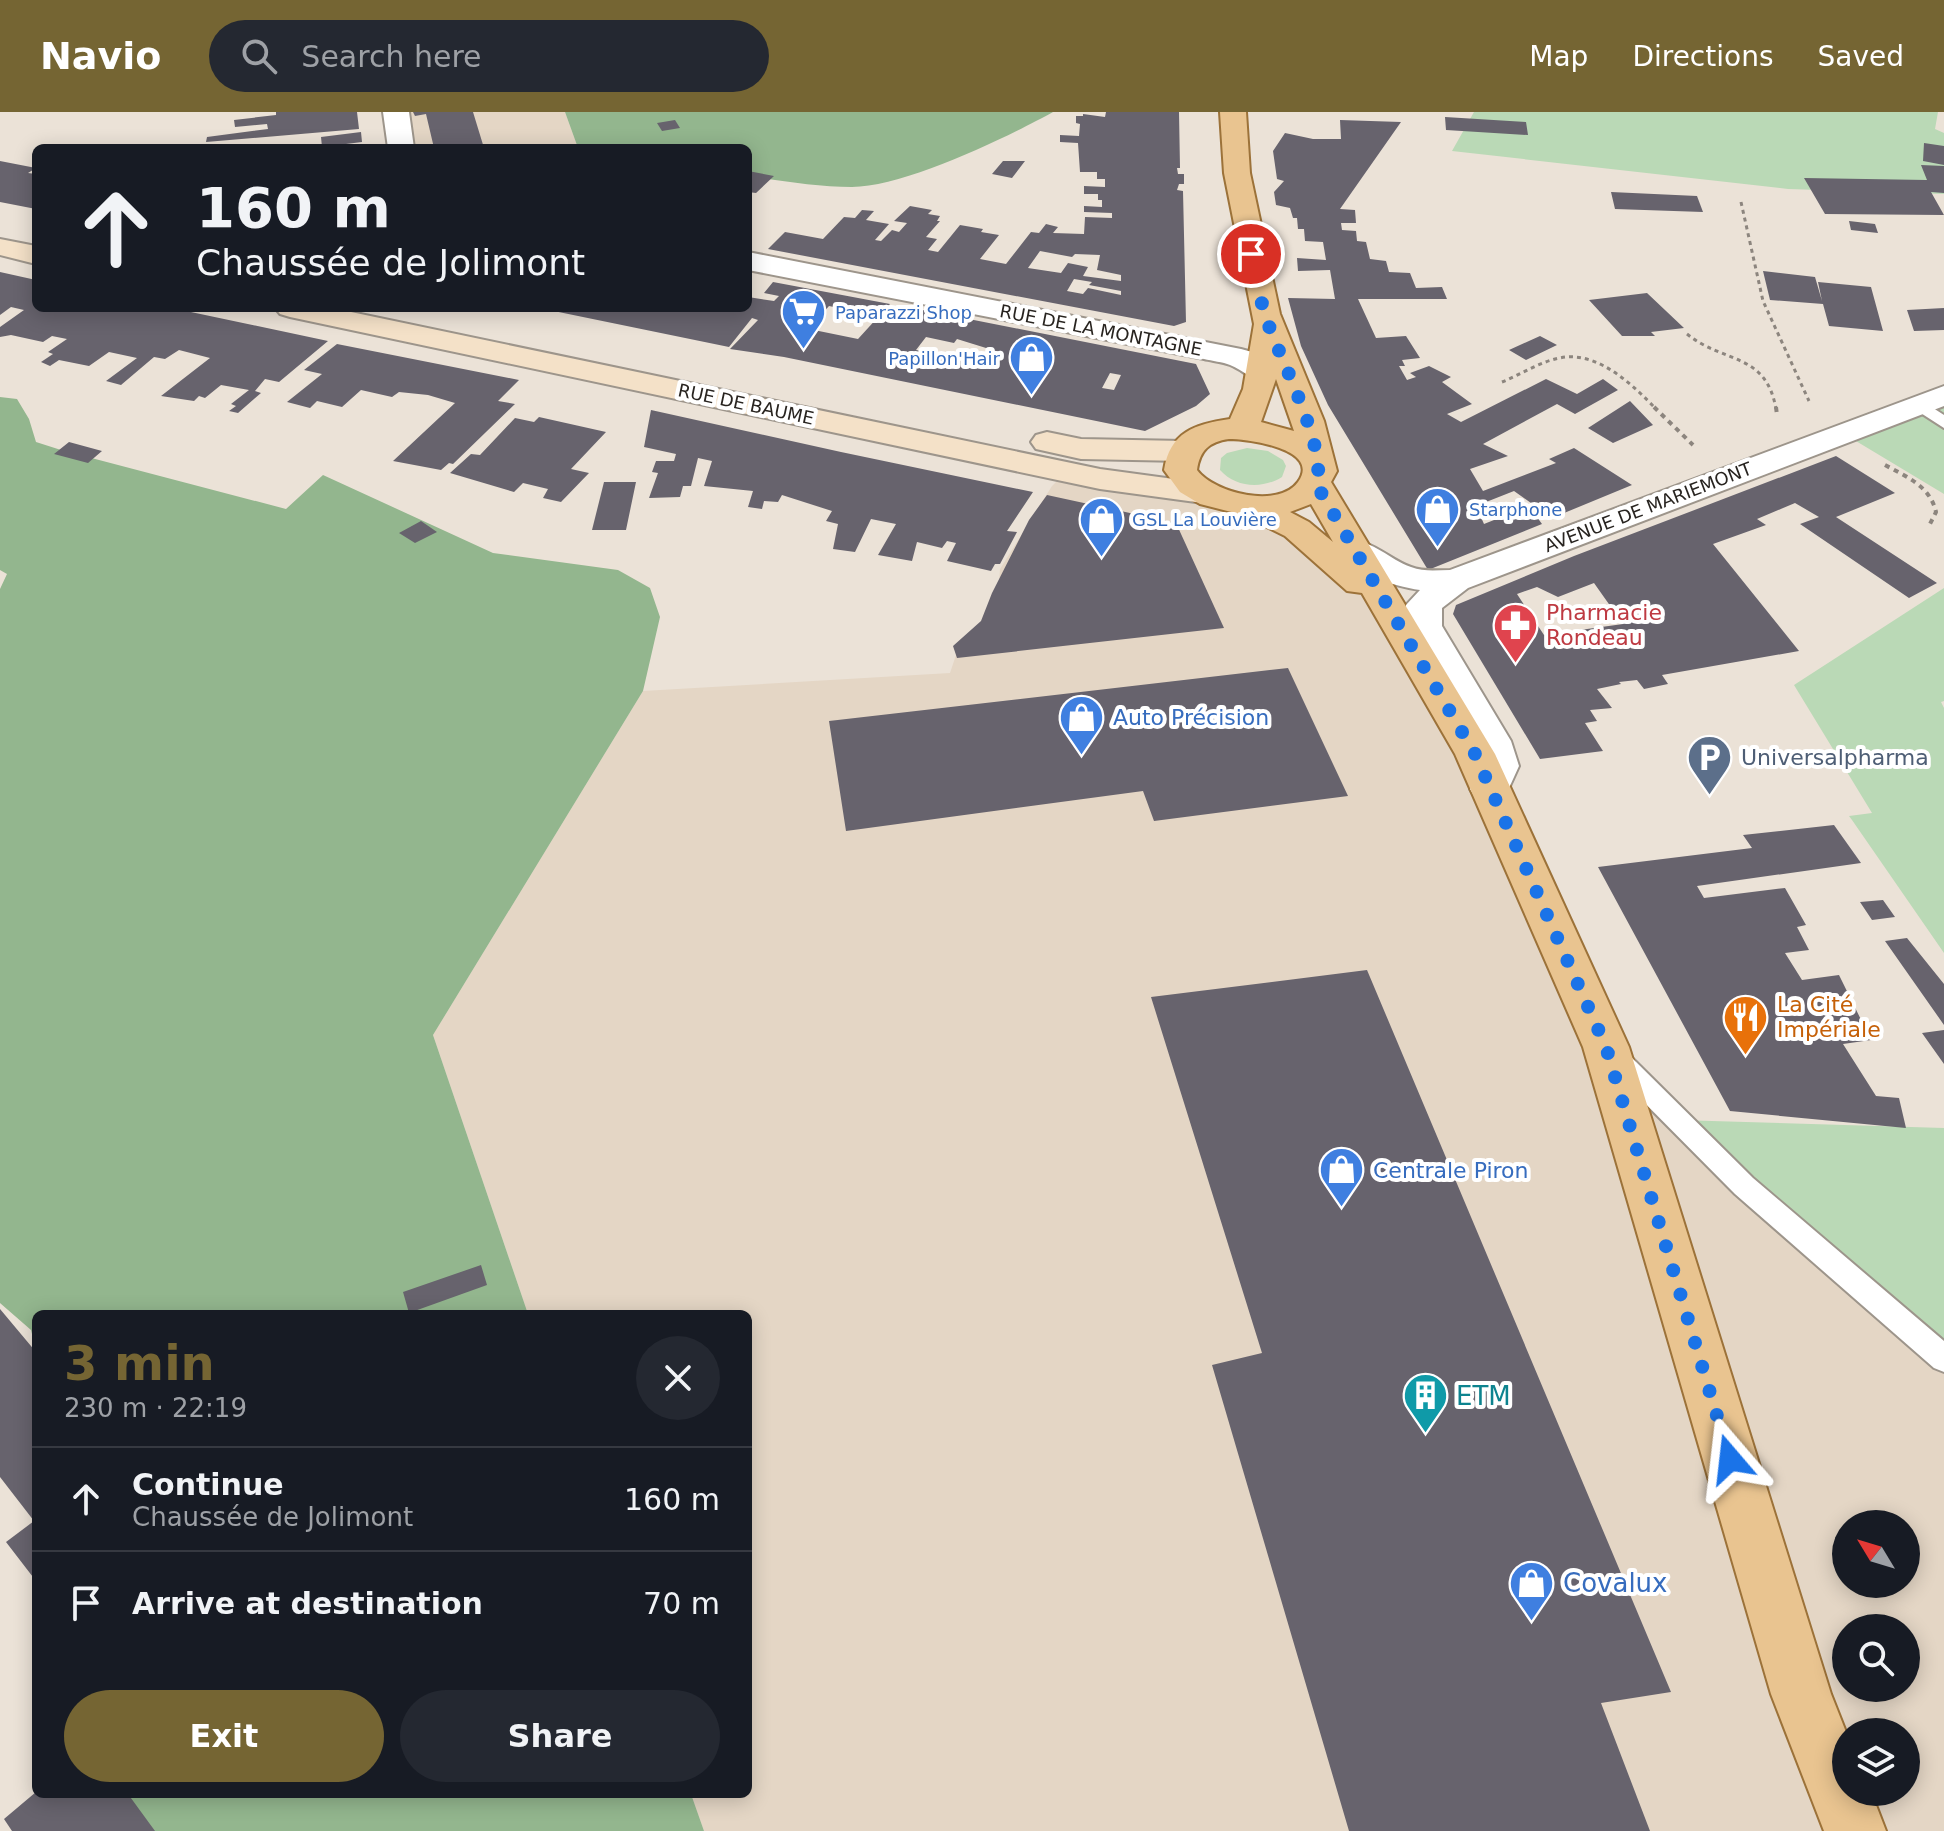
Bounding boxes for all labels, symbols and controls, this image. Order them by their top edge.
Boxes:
search box [209,20,769,92]
text: Navio [40,34,161,78]
icon: search [237,34,281,78]
text: Search here [301,39,482,74]
text: Map [1529,40,1588,73]
text: Directions [1632,40,1773,73]
text: Saved [1817,40,1904,73]
text: 160 m [196,175,391,240]
icon: ahead [64,176,168,280]
pin [1217,220,1285,288]
icon: arrive [1229,232,1273,276]
text: Chaussée de Jolimont [196,242,585,283]
supermarket icon: Paparazzi Shop [780,288,828,351]
street label: RUE DE LA MONTAGNE [998,300,1204,360]
place label: Paparazzi Shop [835,302,972,323]
shop icon: Papillon'Hair [1007,334,1055,397]
place label: Papillon'Hair [888,348,1001,369]
street label: RUE DE BAUME [676,379,816,429]
street label: AVENUE DE MARIEMONT [1541,457,1756,556]
shop icon: Starphone [1414,485,1462,548]
shop icon: GSL La Louvière [1077,495,1125,558]
place label: Starphone [1469,499,1562,520]
place label: GSL La Louvière [1132,509,1277,530]
place label: Pharmacie Rondeau [1546,600,1662,650]
pharmacy icon: Pharmacie Rondeau [1491,601,1539,664]
shop icon: Auto Précision [1058,693,1106,756]
place label: Auto Précision [1113,705,1269,730]
parking icon: Universalpharma [1686,733,1734,796]
place label: Universalpharma [1741,745,1929,770]
place label: La Cité Impériale [1777,992,1881,1042]
restaurant icon: La Cité Impériale [1722,993,1770,1056]
shop icon: Centrale Piron [1318,1146,1366,1209]
place label: Centrale Piron [1373,1158,1529,1183]
text: 3 min [64,1335,215,1391]
button: close [636,1336,720,1420]
building icon: ETM [1401,1372,1449,1435]
place label: ETM [1456,1381,1511,1411]
text: 230 m · 22:19 [64,1393,247,1423]
position arrow [1688,1417,1772,1501]
text: Continue [132,1467,284,1502]
icon: ahead [64,1477,108,1521]
text: 160 m [624,1482,720,1517]
text: Chaussée de Jolimont [132,1502,413,1532]
north arrow [1832,1510,1920,1598]
map controls [1832,1510,1920,1806]
shop icon: Covalux [1508,1559,1556,1622]
place label: Covalux [1563,1568,1667,1598]
icon: arrive [64,1581,108,1625]
text: Arrive at destination [132,1586,483,1621]
text: 70 m [643,1586,720,1621]
button: search [1832,1614,1920,1702]
button: Exit [64,1690,384,1782]
button: Share [400,1690,720,1782]
button: layers [1832,1718,1920,1806]

